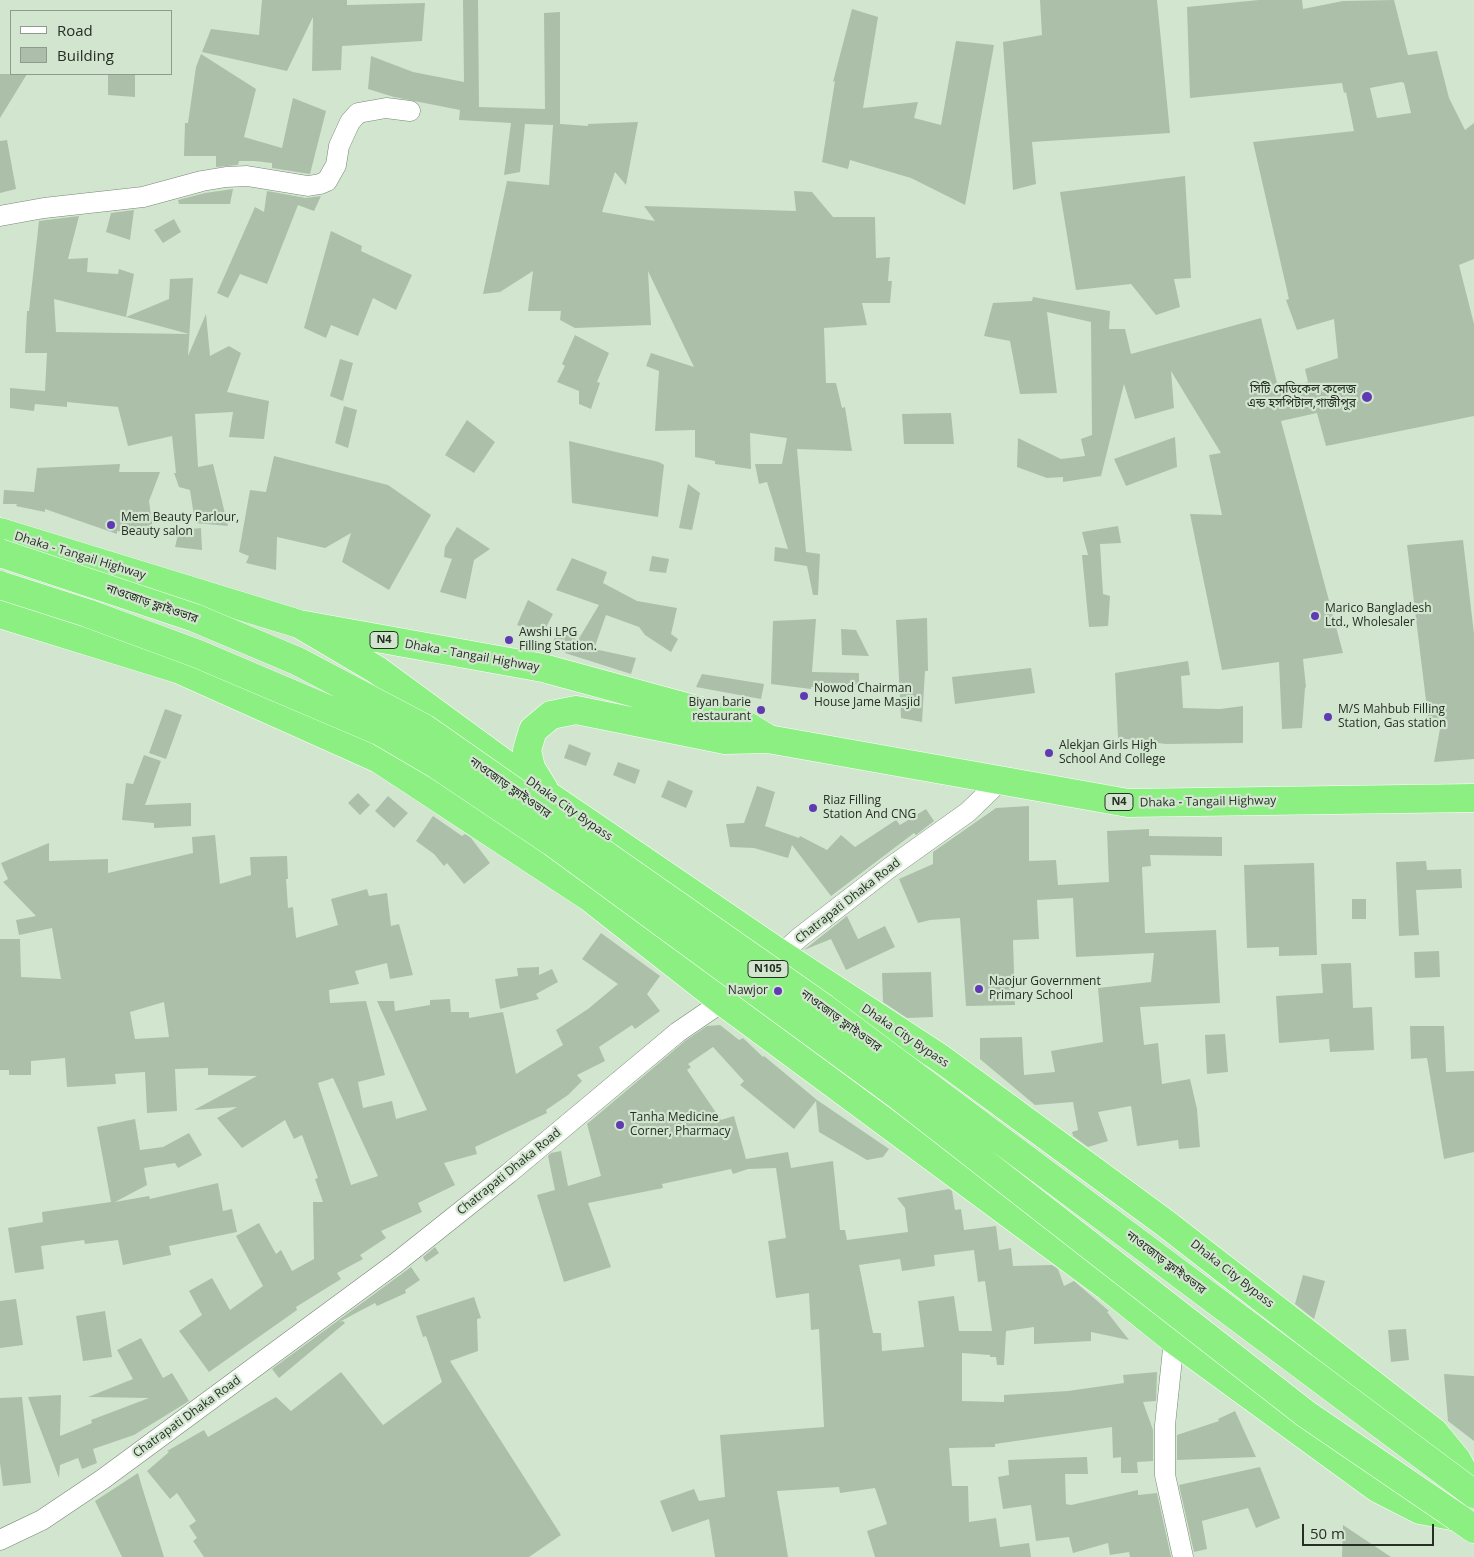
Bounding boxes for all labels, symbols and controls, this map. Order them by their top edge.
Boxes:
legend [10,10,172,75]
text: Road [57,20,93,40]
text: Building [57,45,114,65]
place label: সিটি মেডিকেল কলেজ এন্ড হসপিটাল,গাজীপুর [1247,383,1356,411]
marker: সিটি মেডিকেল কলেজ এন্ড হসপিটাল,গাজীপুর [1360,390,1374,404]
place label: Mem Beauty Parlour, Beauty salon [121,511,239,539]
marker: Mem Beauty Parlour, Beauty salon [105,519,117,531]
street label: Dhaka - Tangail Highway [13,529,147,583]
street label: নাওজোড় ফ্লাইওভার [104,582,200,626]
place label: Marico Bangladesh Ltd., Wholesaler [1325,602,1432,630]
marker: Marico Bangladesh Ltd., Wholesaler [1309,610,1321,622]
place label: Awshi LPG Filling Station. [519,626,597,654]
road number: N4 [370,632,398,648]
marker: Awshi LPG Filling Station. [503,634,515,646]
street label: Dhaka - Tangail Highway [404,637,540,675]
place label: Nowod Chairman House Jame Masjid [814,682,920,710]
marker: Nowod Chairman House Jame Masjid [798,690,810,702]
place label: Biyan barie restaurant [688,696,751,724]
place label: M/S Mahbub Filling Station, Gas station [1338,703,1446,731]
marker: Biyan barie restaurant [755,704,767,716]
marker: M/S Mahbub Filling Station, Gas station [1322,711,1334,723]
place label: Alekjan Girls High School And College [1059,739,1166,767]
marker: Alekjan Girls High School And College [1043,747,1055,759]
street label: নাওজোড় ফ্লাইওভার [466,755,554,821]
street label: Dhaka City Bypass [523,774,615,844]
place label: Riaz Filling Station And CNG [823,794,916,822]
road number: N4 [1105,794,1133,810]
street label: Dhaka - Tangail Highway [1140,794,1276,810]
marker: Riaz Filling Station And CNG [807,802,819,814]
street label: Chatrapati Dhaka Road [793,856,903,946]
road number: N105 [748,961,788,978]
place label: Naojur Government Primary School [989,975,1101,1003]
marker: Naojur Government Primary School [973,983,985,995]
place label: Nawjor [728,984,768,998]
marker: Nawjor [772,985,784,997]
street label: নাওজোড় ফ্লাইওভার [798,987,884,1055]
street label: Dhaka City Bypass [859,1002,951,1070]
place label: Tanha Medicine Corner, Pharmacy [630,1111,731,1139]
marker: Tanha Medicine Corner, Pharmacy [614,1119,626,1131]
street label: Chatrapati Dhaka Road [454,1126,564,1218]
street label: নাওজোড় ফ্লাইওভার [1123,1228,1209,1298]
street label: Dhaka City Bypass [1187,1237,1277,1311]
street label: Chatrapati Dhaka Road [130,1373,244,1461]
scale bar [1304,1514,1436,1546]
text: 50 m [1310,1523,1345,1543]

